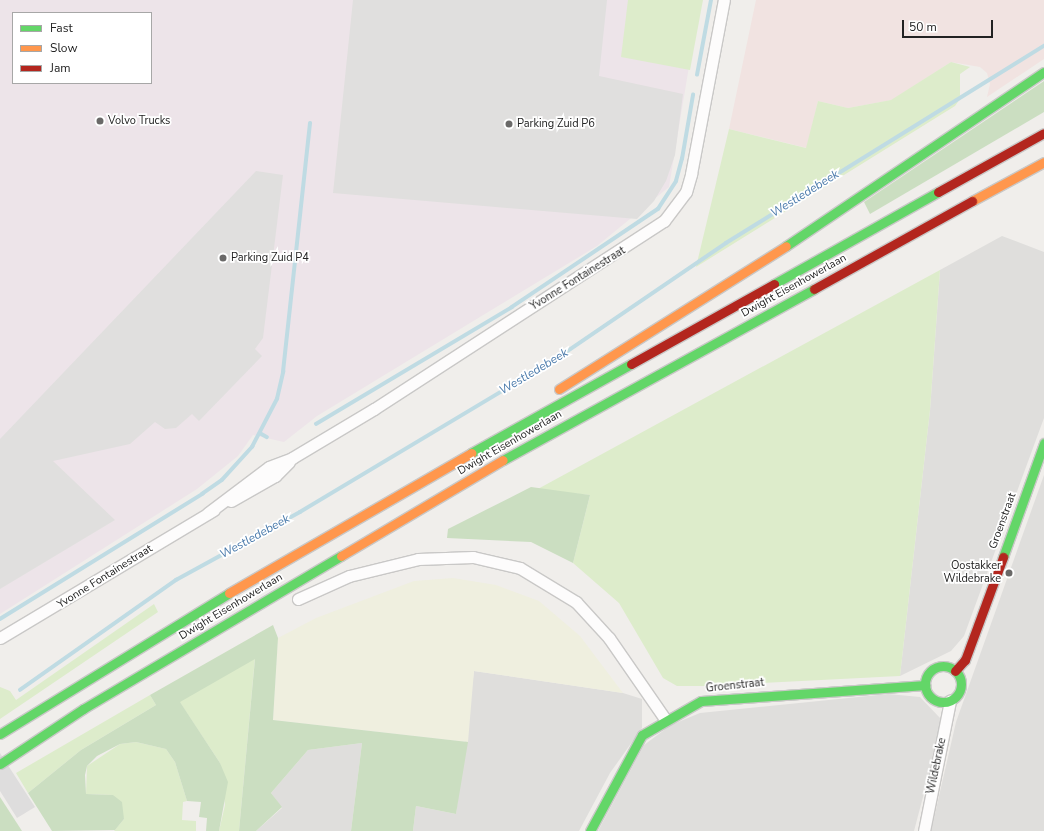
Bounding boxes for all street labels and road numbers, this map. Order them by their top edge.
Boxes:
street label: Yvonne Fontainestraat [528,244,628,314]
street label: Dwight Eisenhowerlaan [739,252,849,320]
street label: Dwight Eisenhowerlaan [456,408,564,478]
street label: Groenstraat [987,491,1019,551]
street label: Yvonne Fontainestraat [55,542,155,612]
street label: Dwight Eisenhowerlaan [177,571,285,643]
street label: Groenstraat [705,676,765,696]
street label: Wildebrake [925,737,949,795]

